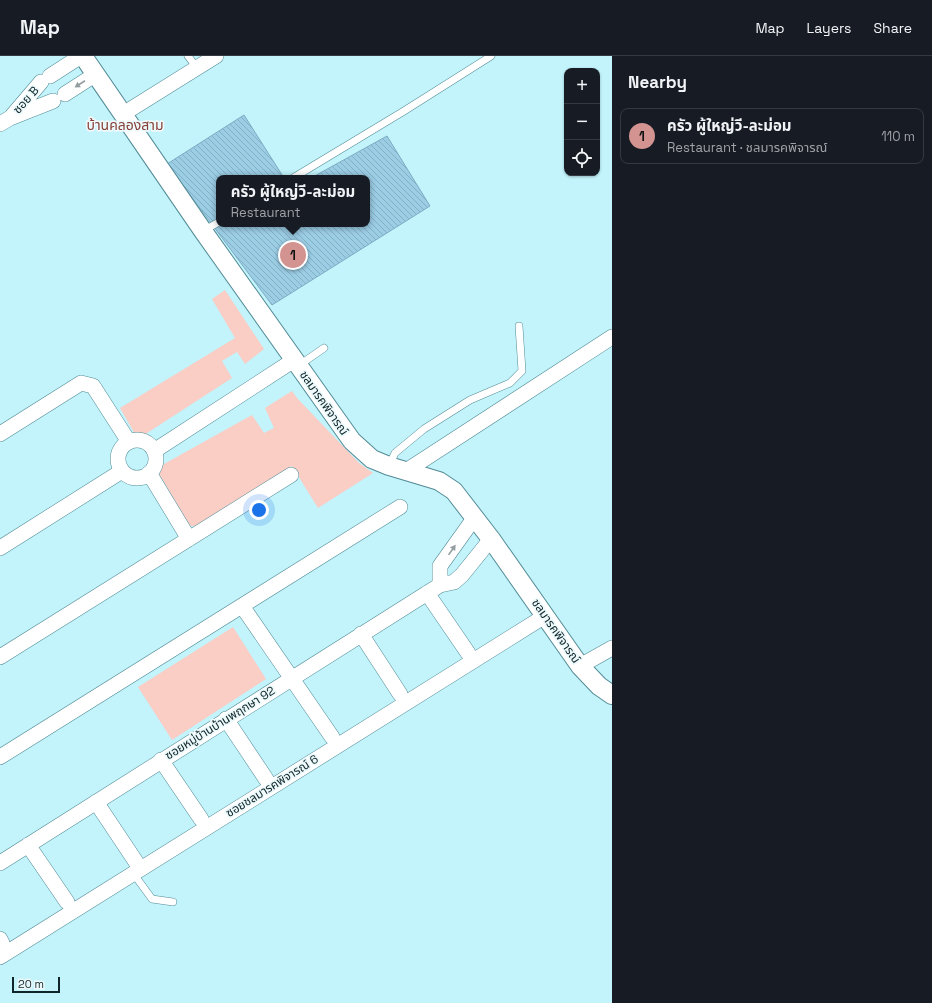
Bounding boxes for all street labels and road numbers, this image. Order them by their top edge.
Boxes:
street label: ซอย B [10,83,42,117]
street label: ชลมารคพิจารณ์ [296,368,352,438]
street label: ชลมารคพิจารณ์ [528,596,584,666]
street label: ซอยหมู่บ้านบ้านพฤกษา 92 [162,683,278,763]
street label: ซอยชลมารคพิจารณ์ 6 [223,751,321,821]

